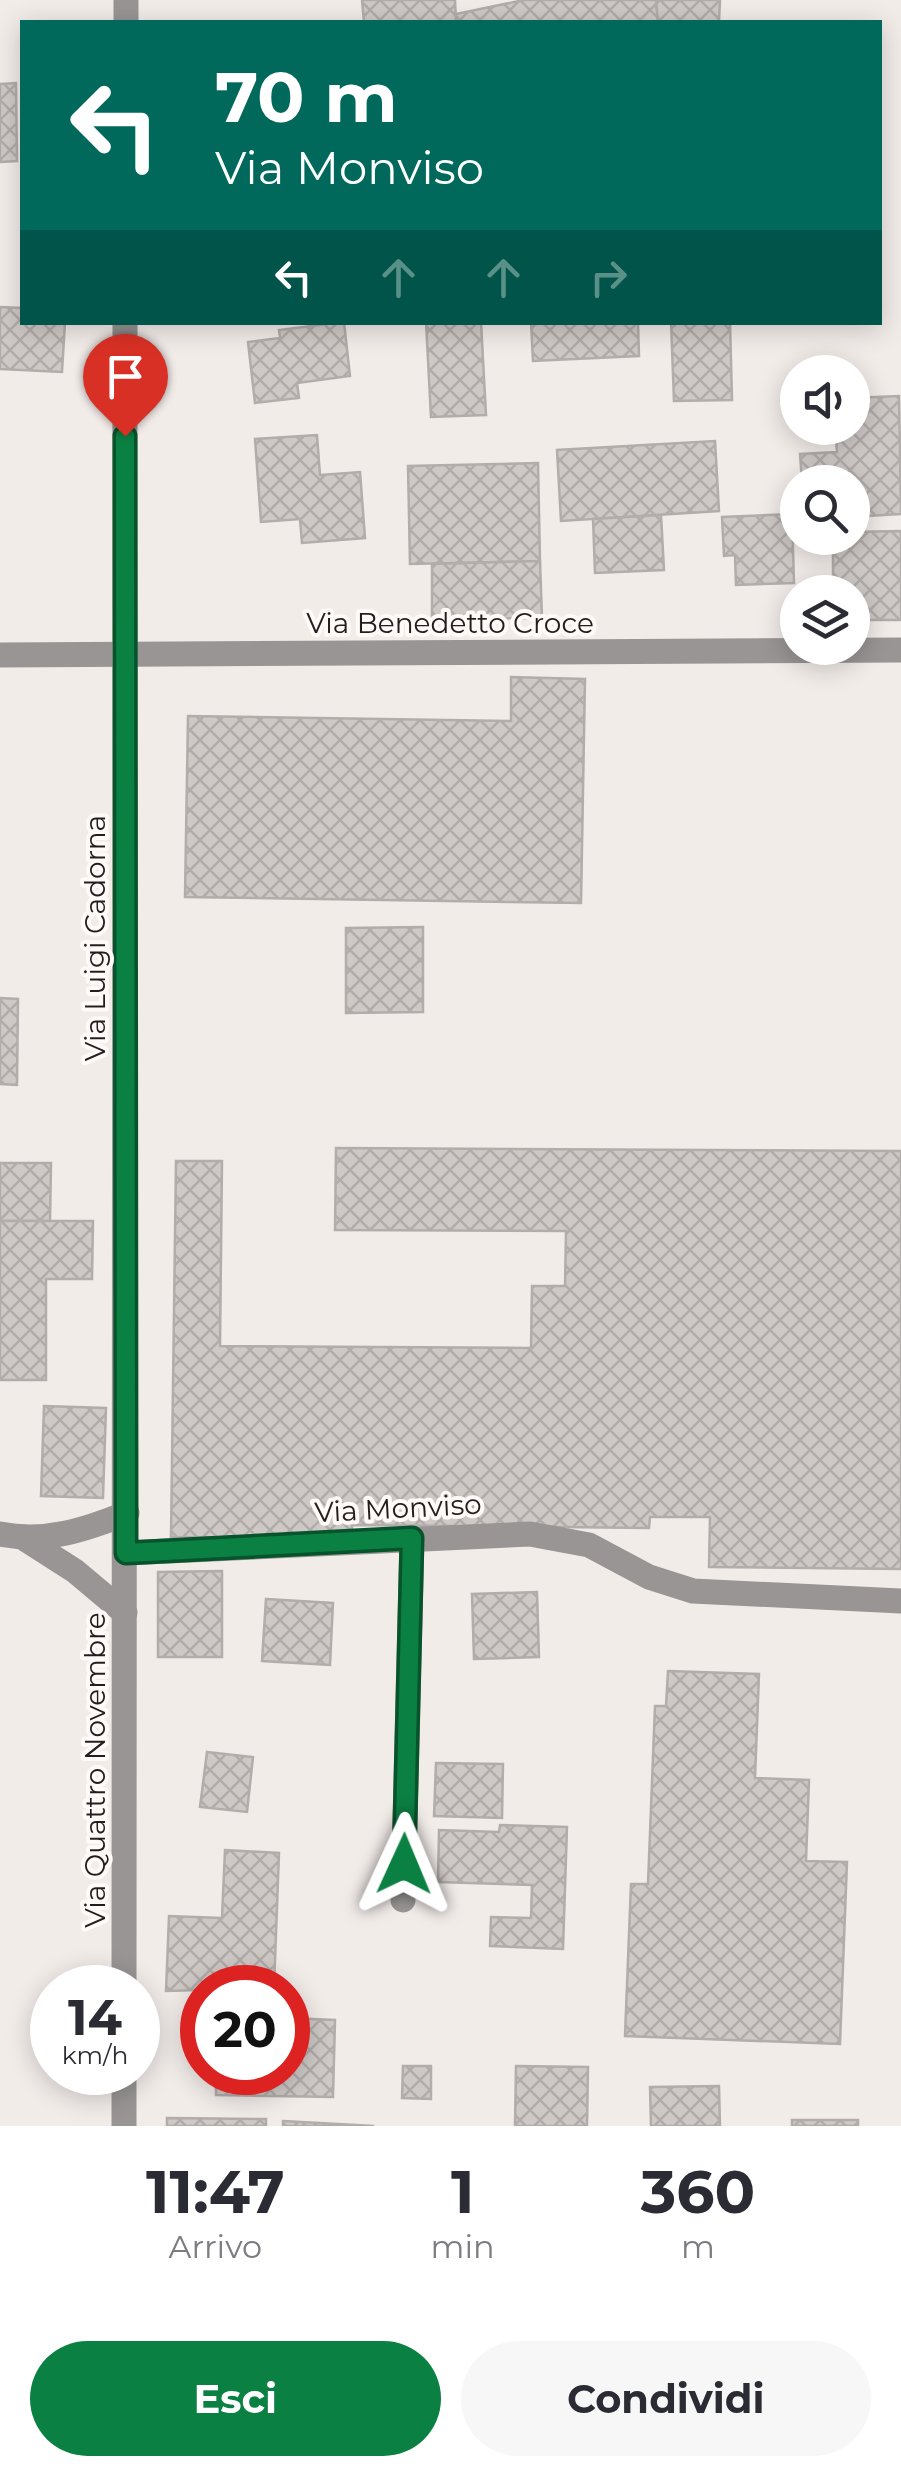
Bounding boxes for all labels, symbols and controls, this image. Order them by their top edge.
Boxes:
text: 70 m [215,54,398,140]
icon: left [50,60,180,190]
text: Via Monviso [215,140,484,195]
icon: left [266,250,321,305]
icon: ahead [371,250,426,305]
icon: ahead [476,250,531,305]
icon: right [581,250,636,305]
pin [83,334,168,437]
icon: arrive [98,349,153,404]
map controls [780,355,870,665]
button: sound [780,355,870,445]
button: search [780,465,870,555]
button: layers [780,575,870,665]
street label: Via Benedetto Croce [306,606,594,640]
street label: Via Luigi Cadorna [78,815,112,1061]
street label: Via Monviso [314,1487,482,1529]
street label: Via Quattro Novembre [78,1612,112,1928]
position arrow [352,1812,456,1916]
speed limit sign: 20 [180,1965,310,2095]
text: 14 [68,1987,122,2048]
text: km/h [62,2040,128,2070]
text: 11:47 [146,2155,285,2228]
text: 1 [451,2155,474,2228]
text: 360 [641,2155,755,2228]
text: Arrivo [168,2227,262,2266]
text: min [431,2227,495,2266]
text: m [681,2227,715,2266]
button: Esci [30,2341,441,2456]
button: Condividi [461,2341,871,2456]

